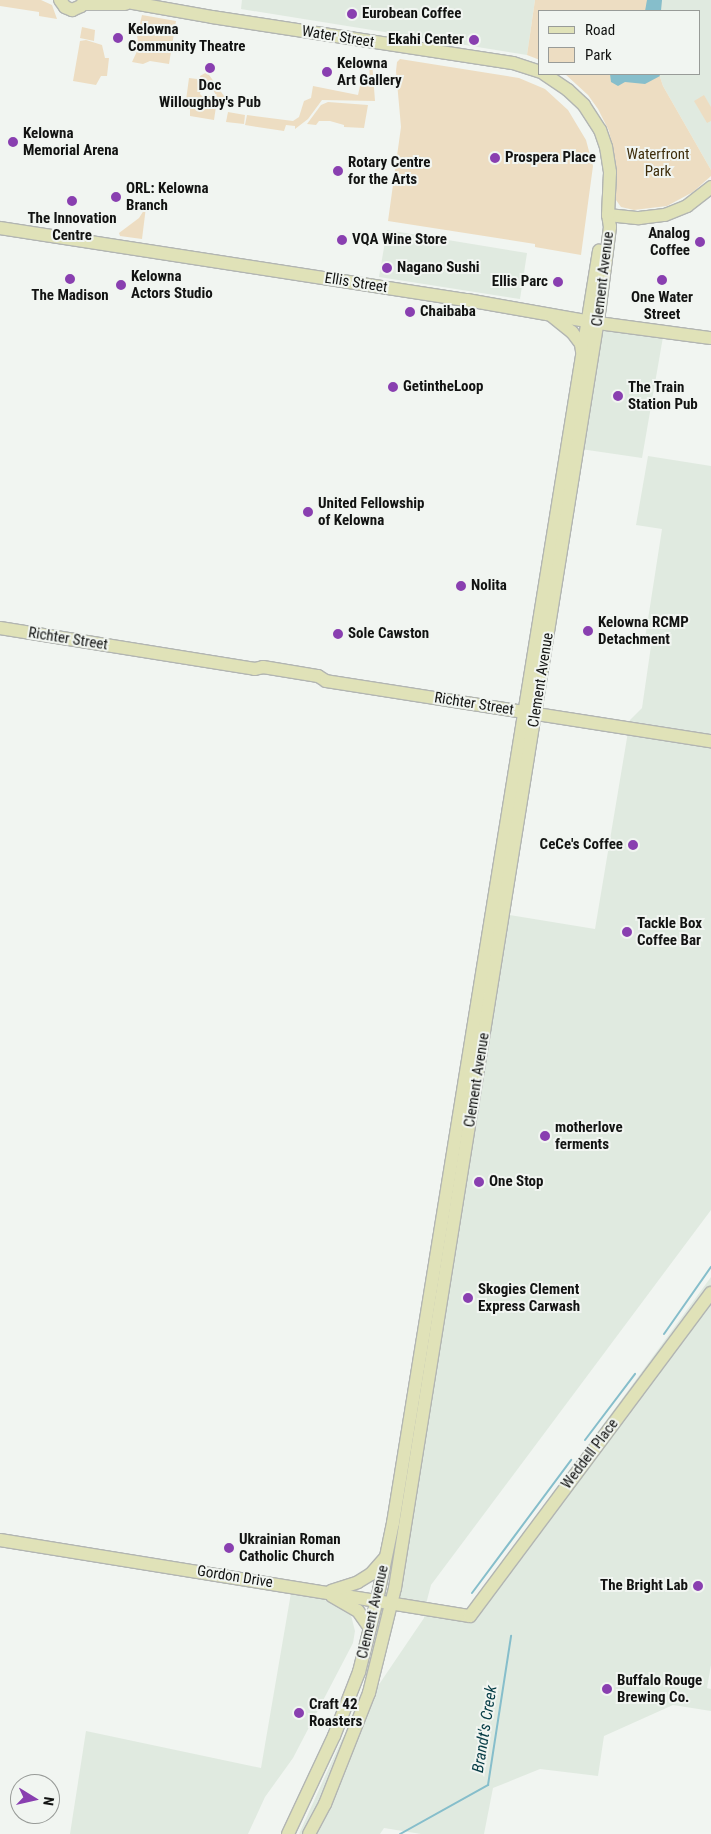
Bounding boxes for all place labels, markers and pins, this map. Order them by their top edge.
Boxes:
place label: Eurobean Coffee [362,5,461,23]
marker: Eurobean Coffee [346,8,358,20]
place label: Kelowna Community Theatre [128,20,246,55]
place label: Ekahi Center [388,31,464,49]
marker: Kelowna Community Theatre [112,32,124,44]
marker: Ekahi Center [468,34,480,46]
place label: Kelowna Art Gallery [337,54,402,89]
marker: Doc Willoughby's Pub [204,62,216,74]
marker: Kelowna Art Gallery [321,66,333,78]
place label: Doc Willoughby's Pub [159,76,261,111]
place label: Kelowna Memorial Arena [23,124,119,159]
marker: Kelowna Memorial Arena [7,136,19,148]
place label: Prospera Place [505,149,596,167]
marker: Prospera Place [489,152,501,164]
place label: Rotary Centre for the Arts [348,153,430,188]
marker: Rotary Centre for the Arts [332,165,344,177]
place label: ORL: Kelowna Branch [126,179,209,214]
marker: ORL: Kelowna Branch [110,191,122,203]
marker: The Innovation Centre [66,195,78,207]
place label: The Innovation Centre [27,209,117,244]
place label: Analog Coffee [648,224,690,259]
place label: VQA Wine Store [352,231,447,249]
marker: VQA Wine Store [336,234,348,246]
marker: Analog Coffee [694,236,706,248]
place label: Nagano Sushi [397,259,480,277]
marker: Nagano Sushi [381,262,393,274]
place label: Kelowna Actors Studio [131,267,213,302]
marker: The Madison [64,273,76,285]
place label: Ellis Parc [492,273,548,291]
marker: One Water Street [656,274,668,286]
marker: Ellis Parc [552,276,564,288]
marker: Kelowna Actors Studio [115,279,127,291]
place label: The Madison [31,287,109,305]
place label: One Water Street [631,288,693,323]
place label: Chaibaba [420,303,476,321]
marker: Chaibaba [404,306,416,318]
place label: GetintheLoop [403,378,483,396]
place label: The Train Station Pub [628,378,698,413]
marker: GetintheLoop [387,381,399,393]
marker: The Train Station Pub [612,390,624,402]
place label: United Fellowship of Kelowna [318,494,424,529]
marker: United Fellowship of Kelowna [302,506,314,518]
place label: Nolita [471,577,507,595]
marker: Nolita [455,580,467,592]
place label: Kelowna RCMP Detachment [598,613,689,648]
place label: Sole Cawston [348,625,429,643]
marker: Kelowna RCMP Detachment [582,625,594,637]
marker: Sole Cawston [332,628,344,640]
place label: CeCe's Coffee [540,836,623,854]
marker: CeCe's Coffee [627,839,639,851]
place label: Tackle Box Coffee Bar [637,914,702,949]
marker: Tackle Box Coffee Bar [621,926,633,938]
place label: motherlove ferments [555,1118,623,1153]
marker: motherlove ferments [539,1130,551,1142]
place label: One Stop [489,1173,543,1191]
marker: One Stop [473,1176,485,1188]
place label: Skogies Clement Express Carwash [478,1280,580,1315]
marker: Skogies Clement Express Carwash [462,1292,474,1304]
place label: Ukrainian Roman Catholic Church [239,1530,341,1565]
marker: Ukrainian Roman Catholic Church [223,1542,235,1554]
place label: The Bright Lab [600,1577,688,1595]
marker: The Bright Lab [692,1580,704,1592]
place label: Buffalo Rouge Brewing Co. [617,1671,702,1706]
marker: Buffalo Rouge Brewing Co. [601,1683,613,1695]
place label: Craft 42 Roasters [309,1695,362,1730]
marker: Craft 42 Roasters [293,1707,305,1719]

